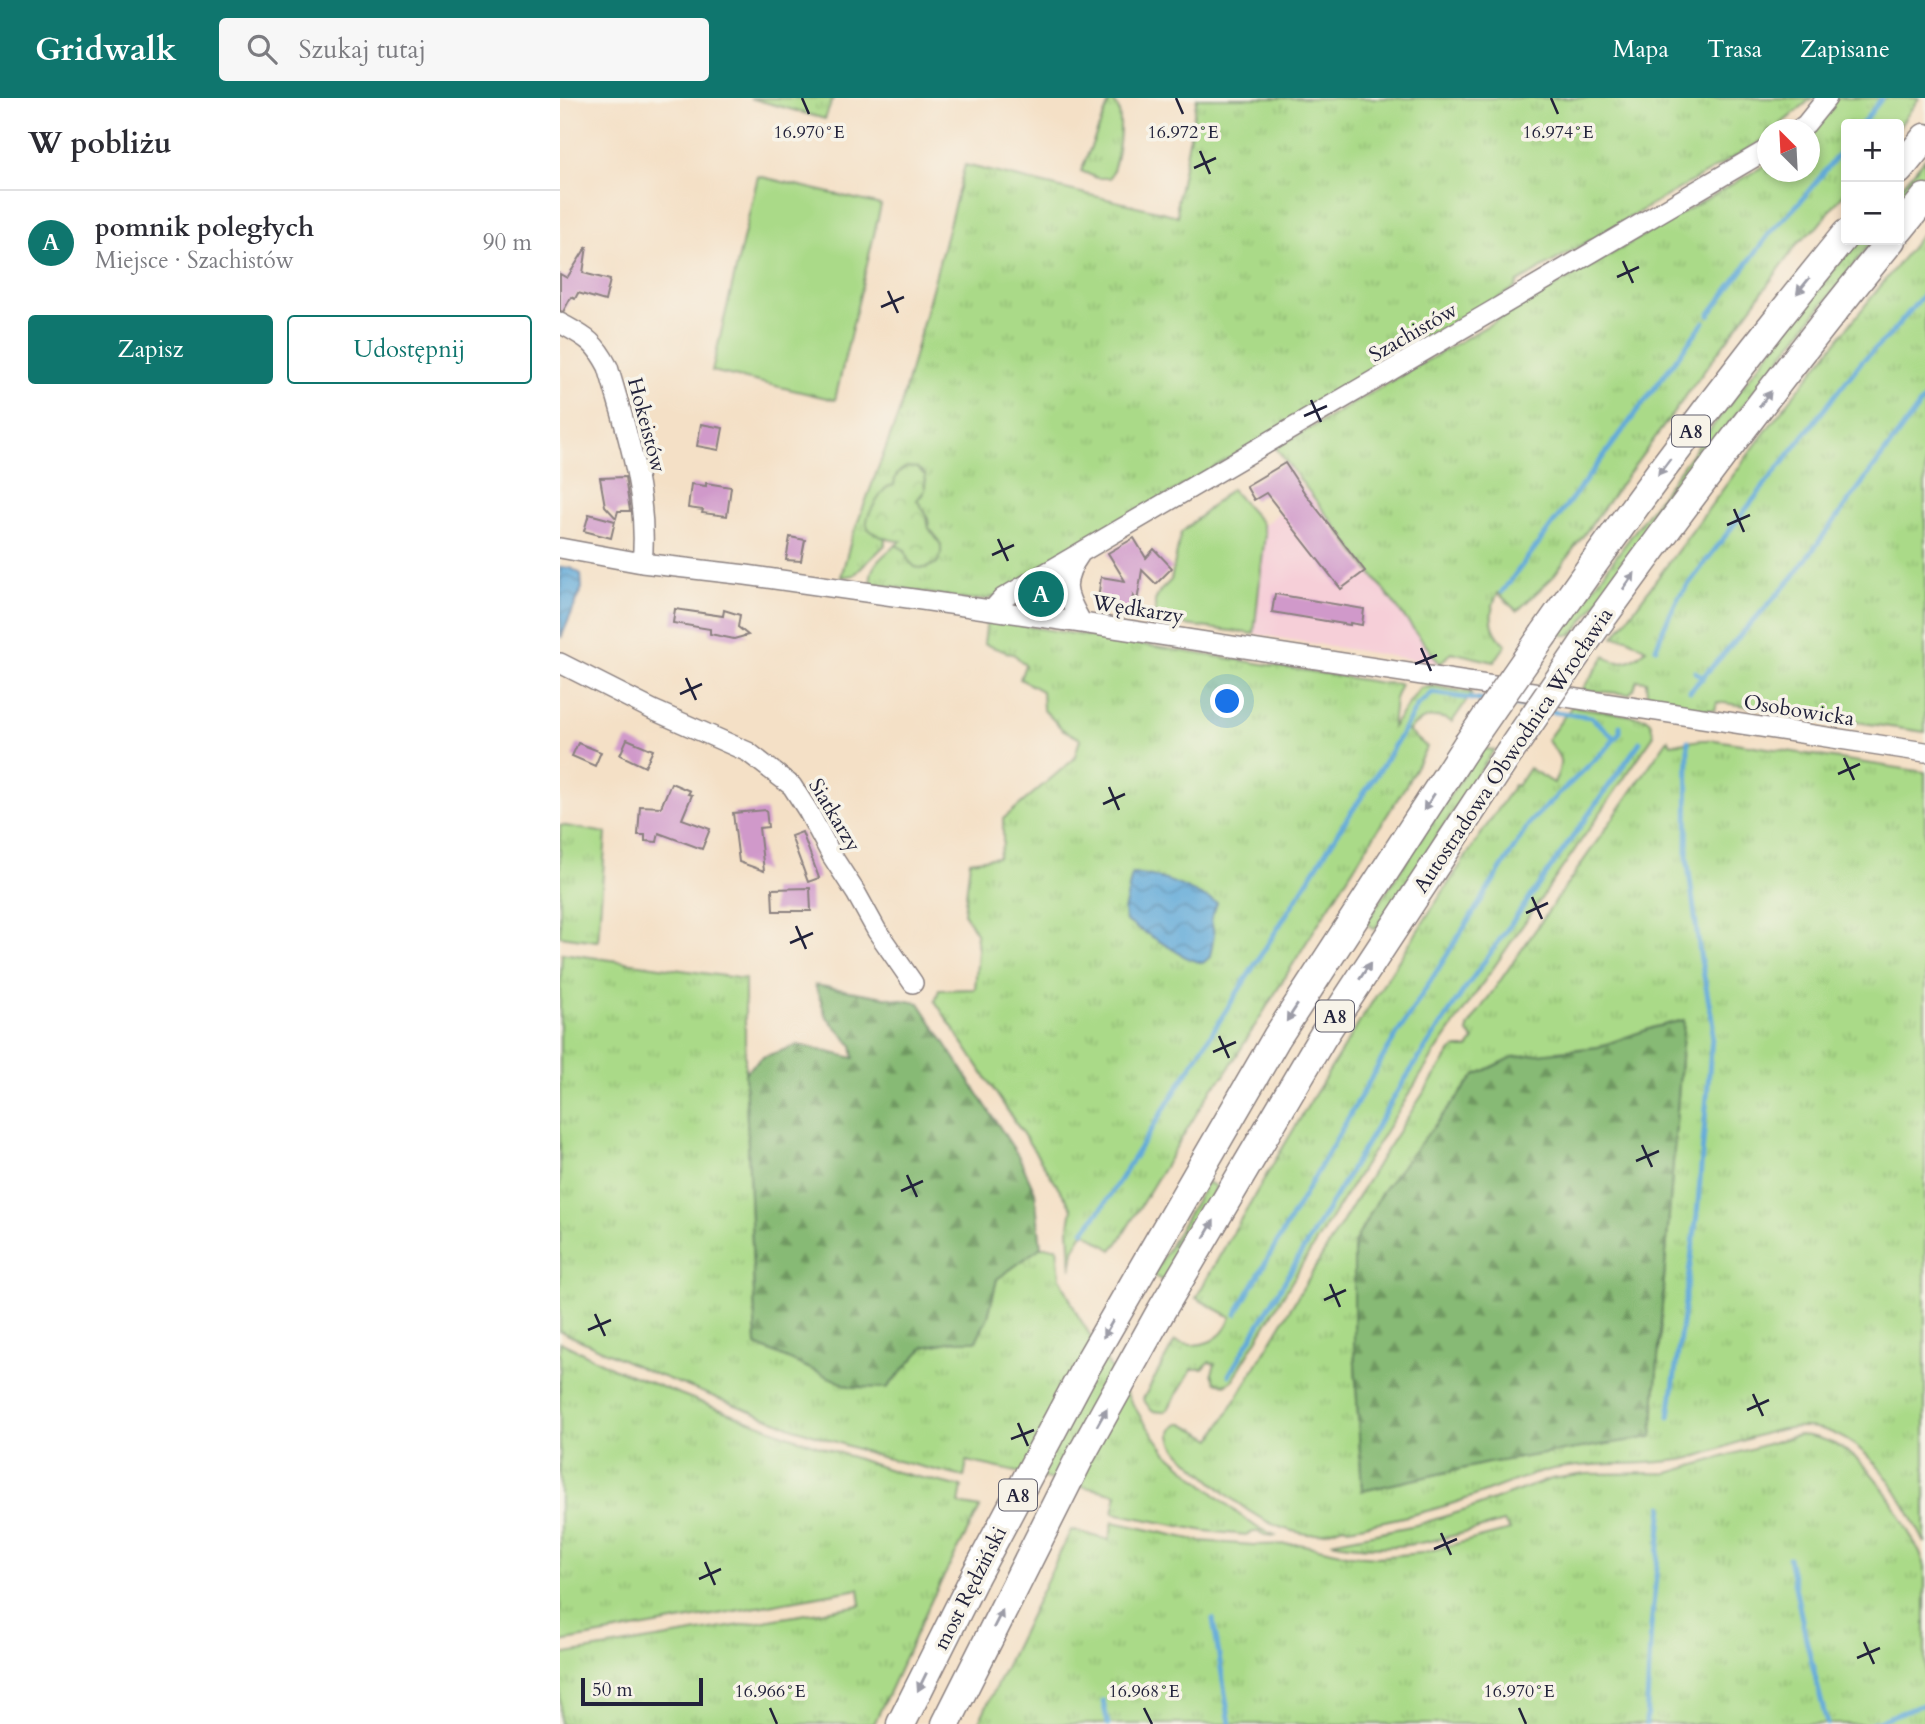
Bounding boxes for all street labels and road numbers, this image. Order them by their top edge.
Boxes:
street label: Szachistów [1364,295,1463,369]
street label: Hokeistów [620,374,673,476]
road number: A8 [1672,416,1710,446]
street label: Wędkarzy [1089,588,1186,631]
street label: Autostradowa Obwodnica Wrocławia [1407,602,1620,899]
street label: Osobowicka [1741,687,1856,734]
street label: Siatkarzy [801,773,868,857]
road number: A8 [1316,1000,1354,1032]
road number: A8 [999,1480,1037,1511]
street label: most Rędziński [927,1521,1014,1655]

